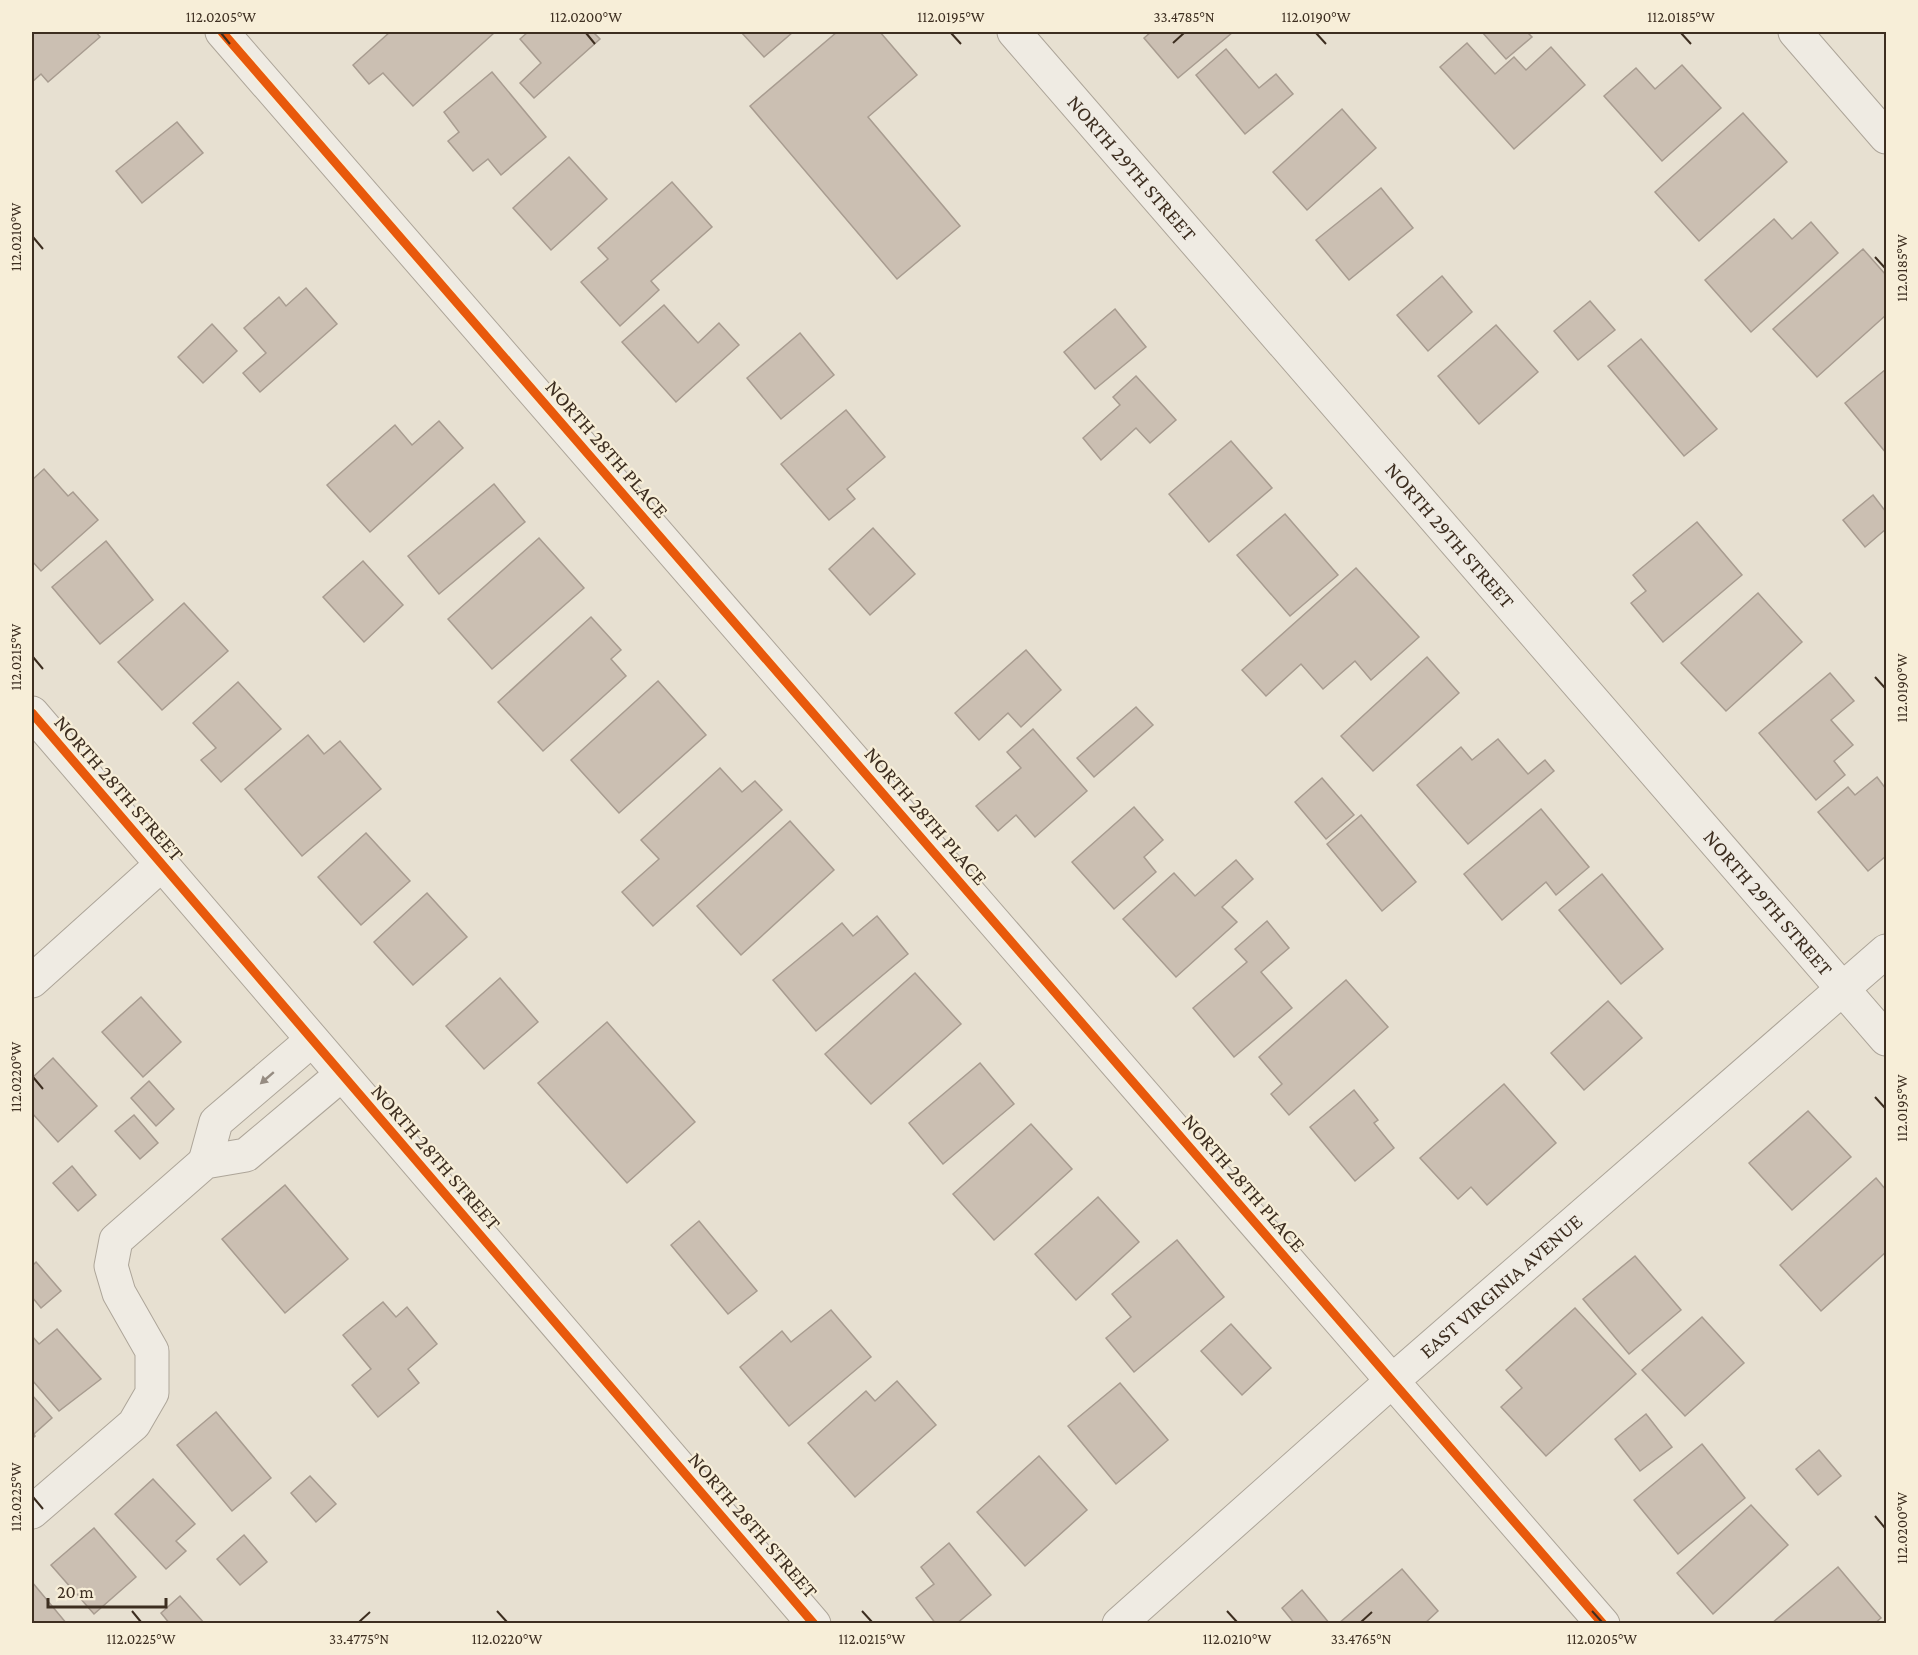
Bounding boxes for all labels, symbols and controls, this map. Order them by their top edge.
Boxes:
text: 112.0205°W [186,9,256,25]
text: 112.0200°W [550,9,622,25]
text: 112.0195°W [917,9,985,25]
text: 33.4785°N [1153,9,1215,25]
text: 112.0190°W [1282,9,1351,25]
text: 112.0185°W [1647,9,1715,25]
street label: NORTH 29TH STREET [1062,90,1202,246]
text: 112.0210°W [8,203,24,271]
text: 112.0185°W [1894,234,1910,302]
street label: NORTH 28TH PLACE [541,375,673,523]
street label: NORTH 29TH STREET [1380,458,1520,614]
text: 112.0215°W [8,623,24,690]
text: 112.0190°W [1894,653,1910,722]
street label: NORTH 28TH STREET [49,710,189,866]
street label: NORTH 28TH PLACE [860,742,992,890]
street label: NORTH 29TH STREET [1698,825,1838,981]
text: 112.0220°W [8,1042,24,1112]
one-way arrow [260,1071,275,1084]
text: 112.0195°W [1894,1074,1910,1142]
street label: NORTH 28TH STREET [366,1079,506,1235]
street label: NORTH 28TH PLACE [1178,1109,1310,1257]
street label: EAST VIRGINIA AVENUE [1415,1209,1587,1363]
street label: NORTH 28TH STREET [683,1447,823,1603]
text: 112.0225°W [8,1462,24,1531]
text: 112.0200°W [1894,1492,1910,1564]
scale bar [48,1571,166,1609]
text: 20 m [57,1582,94,1602]
text: 112.0225°W [107,1631,176,1647]
text: 33.4775°N [329,1631,389,1647]
text: 112.0220°W [472,1631,542,1647]
text: 112.0215°W [839,1631,906,1647]
text: 112.0210°W [1203,1631,1271,1647]
text: 33.4765°N [1331,1631,1391,1647]
text: 112.0205°W [1567,1631,1637,1647]

